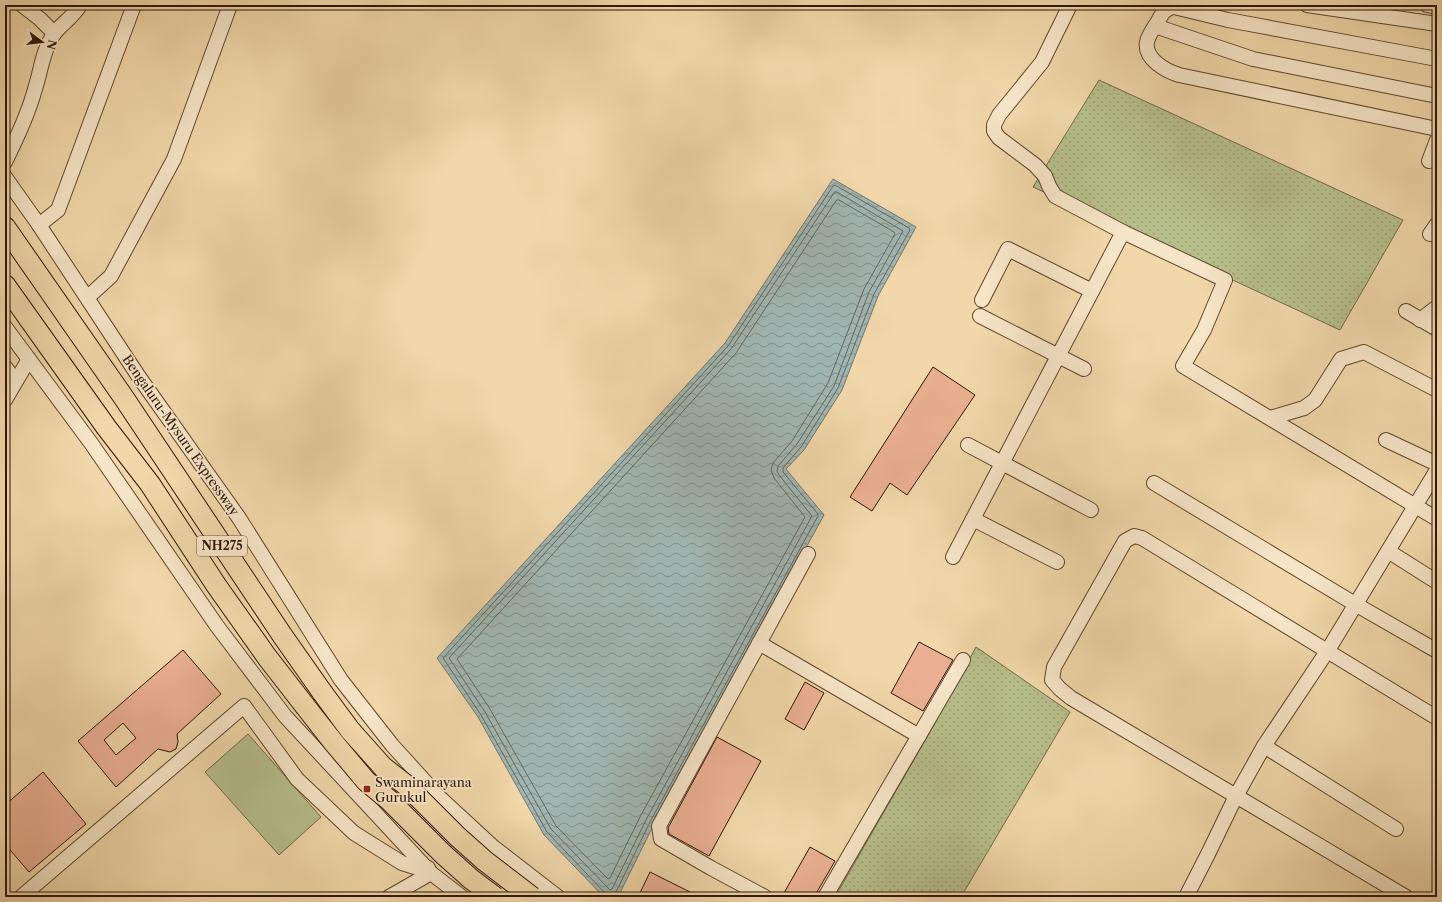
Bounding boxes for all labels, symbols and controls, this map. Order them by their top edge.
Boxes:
north arrow [22,22,62,62]
text: N [44,38,60,51]
street label: Bengaluru-Mysuru Expressway [119,352,243,519]
road number: NH275 [197,536,247,556]
place label: Swaminarayana Gurukul [375,774,472,805]
marker: Swaminarayana Gurukul [362,784,372,794]

